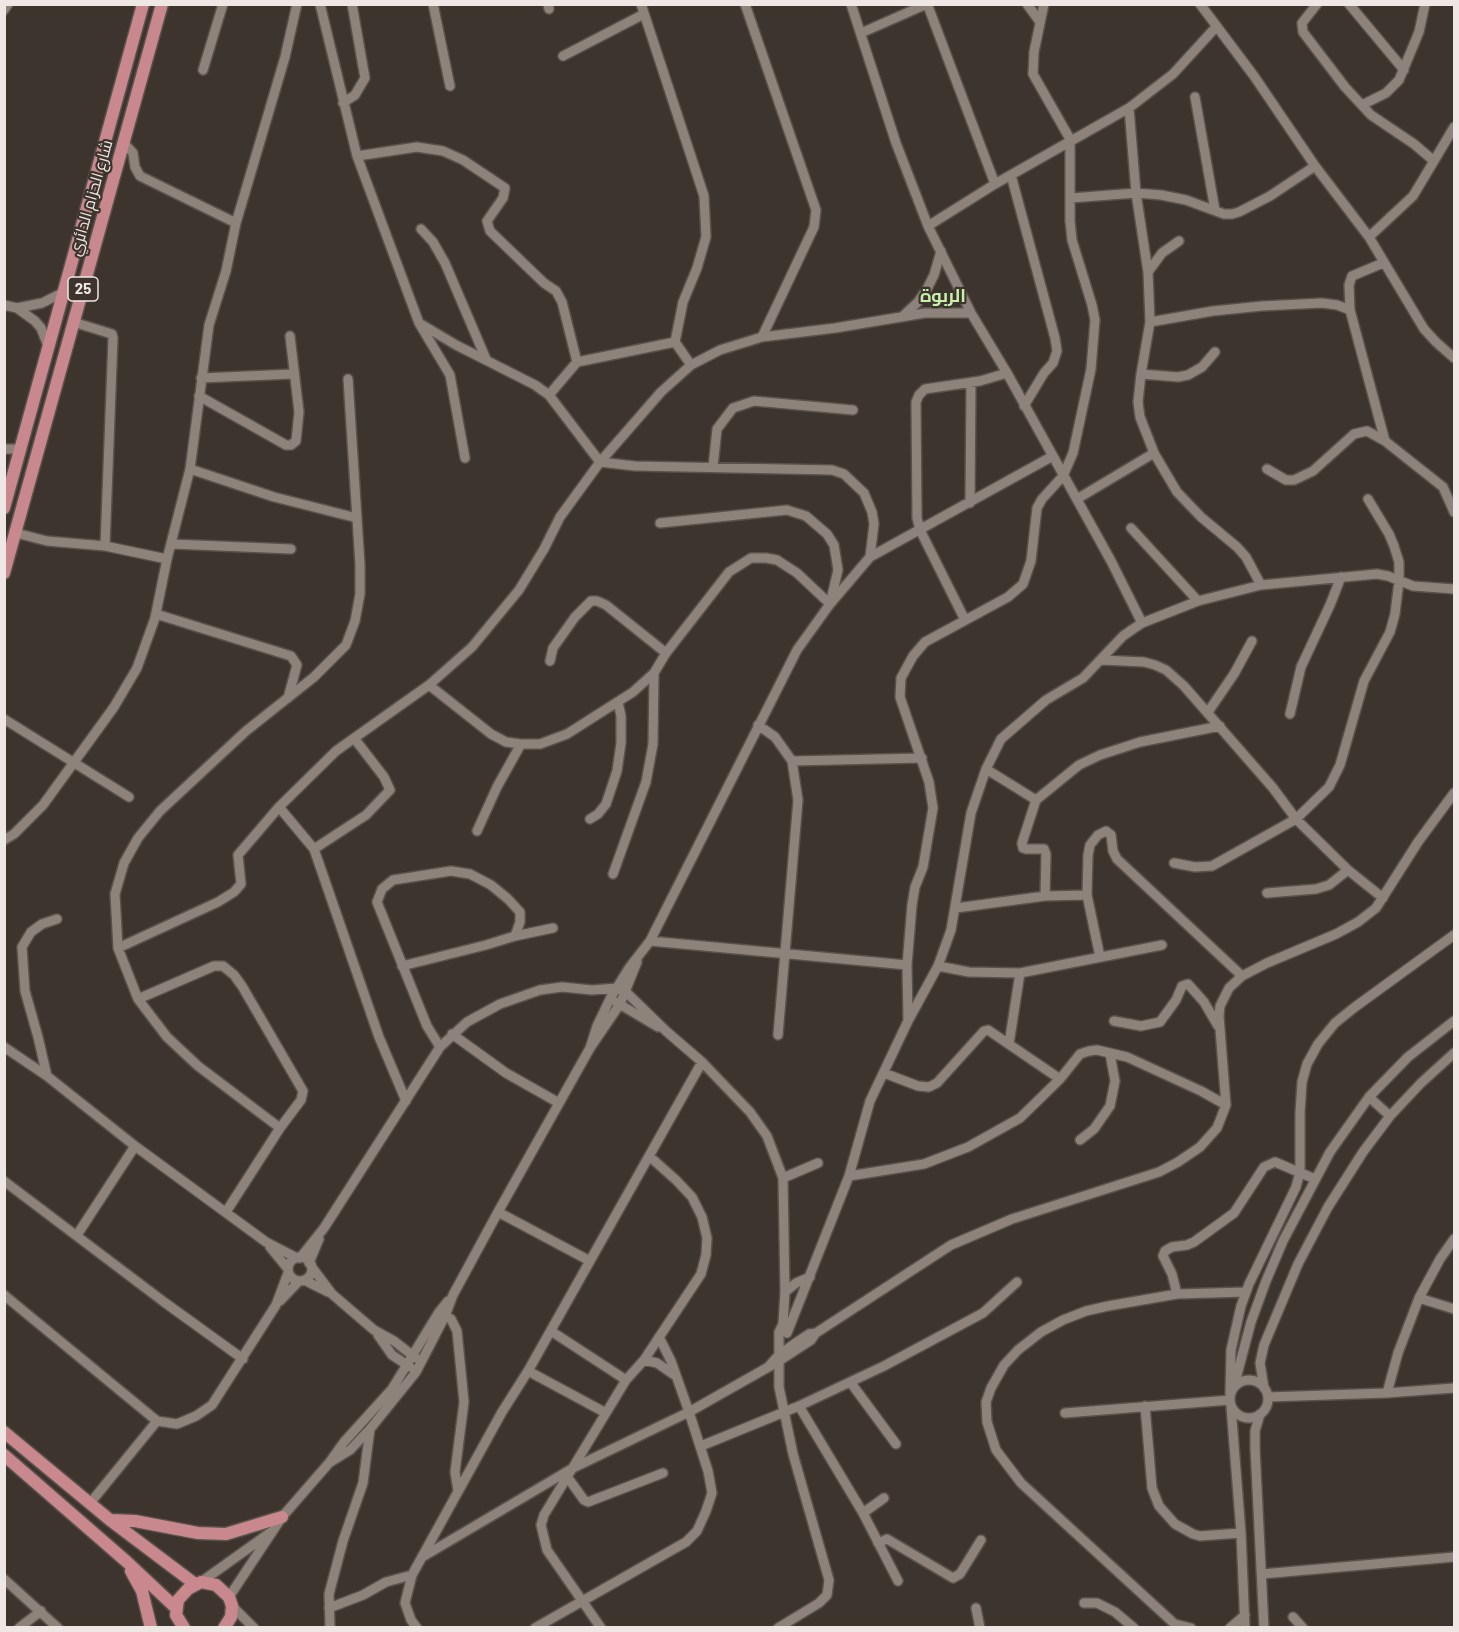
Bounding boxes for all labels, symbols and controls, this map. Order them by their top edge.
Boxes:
street label: شارع الحزام الدائري [65,138,117,258]
road number: 25 [68,277,98,301]
district label: الربوة [920,285,966,307]

